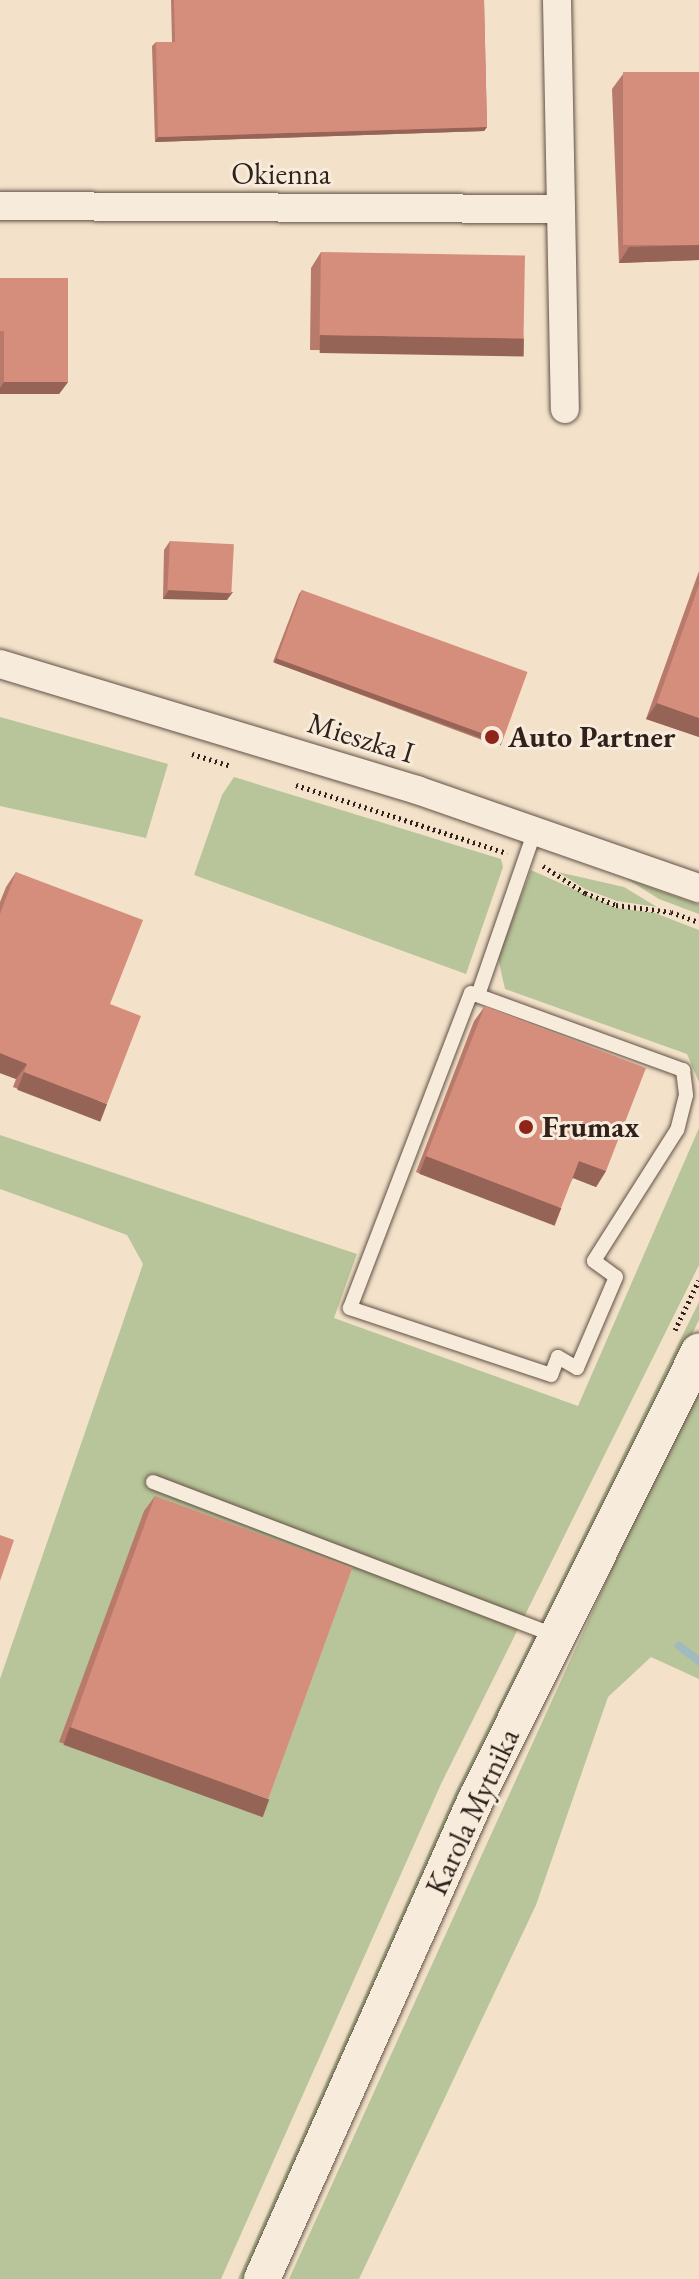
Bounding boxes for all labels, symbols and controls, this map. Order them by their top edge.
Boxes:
street label: Okienna [231,156,331,192]
street label: Mieszka I [303,705,419,771]
place label: Auto Partner [508,719,675,755]
marker: Auto Partner [483,728,501,746]
place label: Frumax [542,1109,639,1145]
marker: Frumax [517,1118,535,1136]
street label: Karola Mytnika [419,1723,527,1901]

